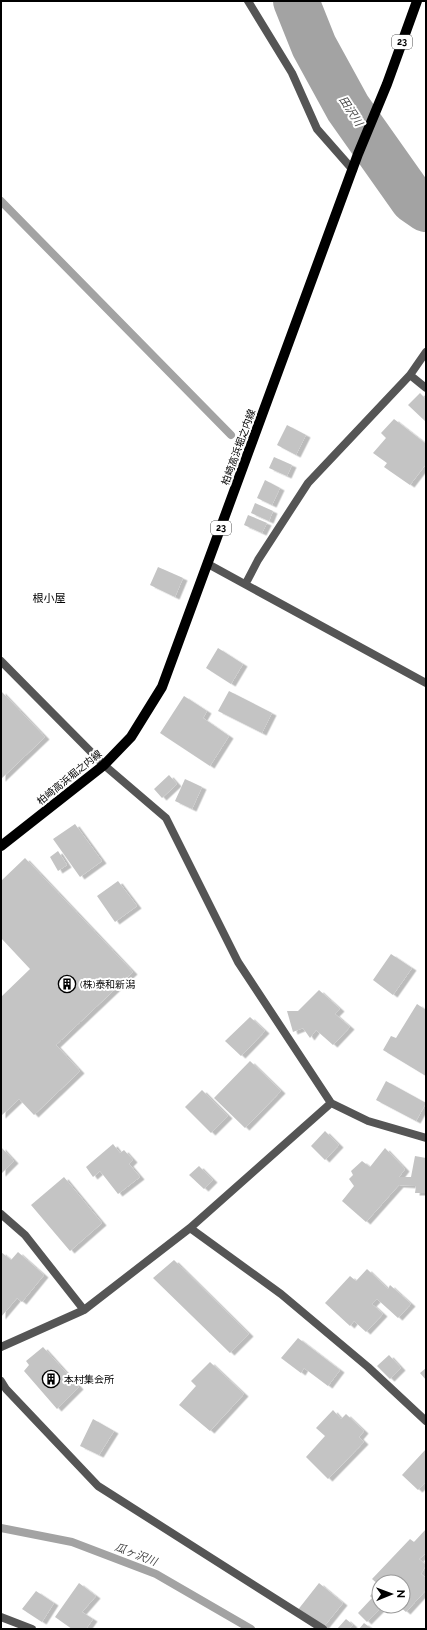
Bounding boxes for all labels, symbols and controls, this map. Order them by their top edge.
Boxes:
road number: 23 [392,35,412,49]
water label: 田沢川 [336,94,366,129]
street label: 柏崎高浜堀之内線 [220,408,257,487]
road number: 23 [211,521,231,535]
district label: 根小屋 [33,592,66,605]
street label: 柏崎高浜堀之内線 [35,748,104,807]
building icon: (株)泰和新潟 [57,974,77,994]
place label: (株)泰和新潟 [80,979,135,990]
building icon: 本村集会所 [41,1369,61,1389]
place label: 本村集会所 [64,1374,114,1385]
water label: 瓜ヶ沢川 [113,1541,160,1569]
north arrow [371,1574,411,1614]
text: N [394,1590,407,1598]

